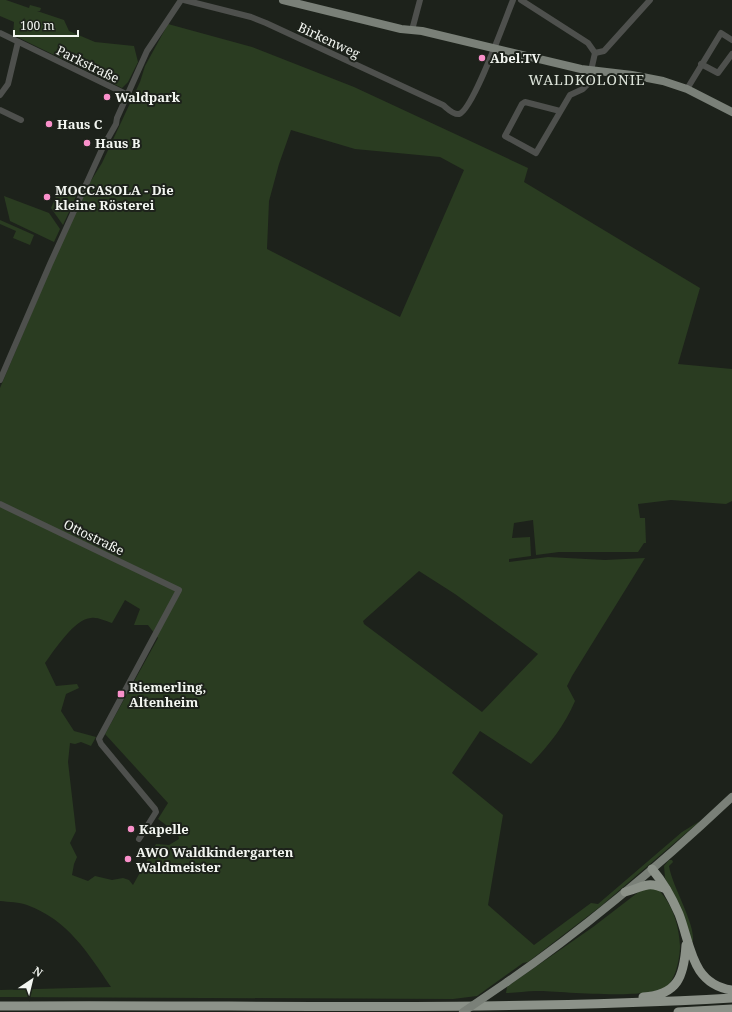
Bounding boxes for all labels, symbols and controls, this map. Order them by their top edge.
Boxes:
scale bar [14,12,78,38]
text: 100 m [20,17,55,34]
street label: Birkenweg [295,18,363,62]
street label: Parkstraße [54,41,122,87]
place label: Abel.TV [490,49,541,67]
marker: Abel.TV [477,53,487,63]
district label: WALDKOLONIE [528,70,646,89]
place label: Waldpark [115,88,181,106]
marker: Waldpark [102,92,112,102]
place label: Haus C [57,115,103,133]
marker: Haus C [44,119,54,129]
place label: Haus B [95,134,141,152]
marker: Haus B [82,138,92,148]
place label: MOCCASOLA - Die kleine Rösterei [55,181,174,214]
marker: MOCCASOLA - Die kleine Rösterei [42,192,52,202]
street label: Ottostraße [61,515,127,559]
place label: Riemerling, Altenheim [129,678,206,711]
marker: Riemerling, Altenheim [116,689,126,699]
place label: Kapelle [139,820,189,838]
marker: Kapelle [126,824,136,834]
place label: AWO Waldkindergarten Waldmeister [136,843,294,876]
marker: AWO Waldkindergarten Waldmeister [123,854,133,864]
north arrow [12,960,52,1000]
text: N [30,963,46,980]

